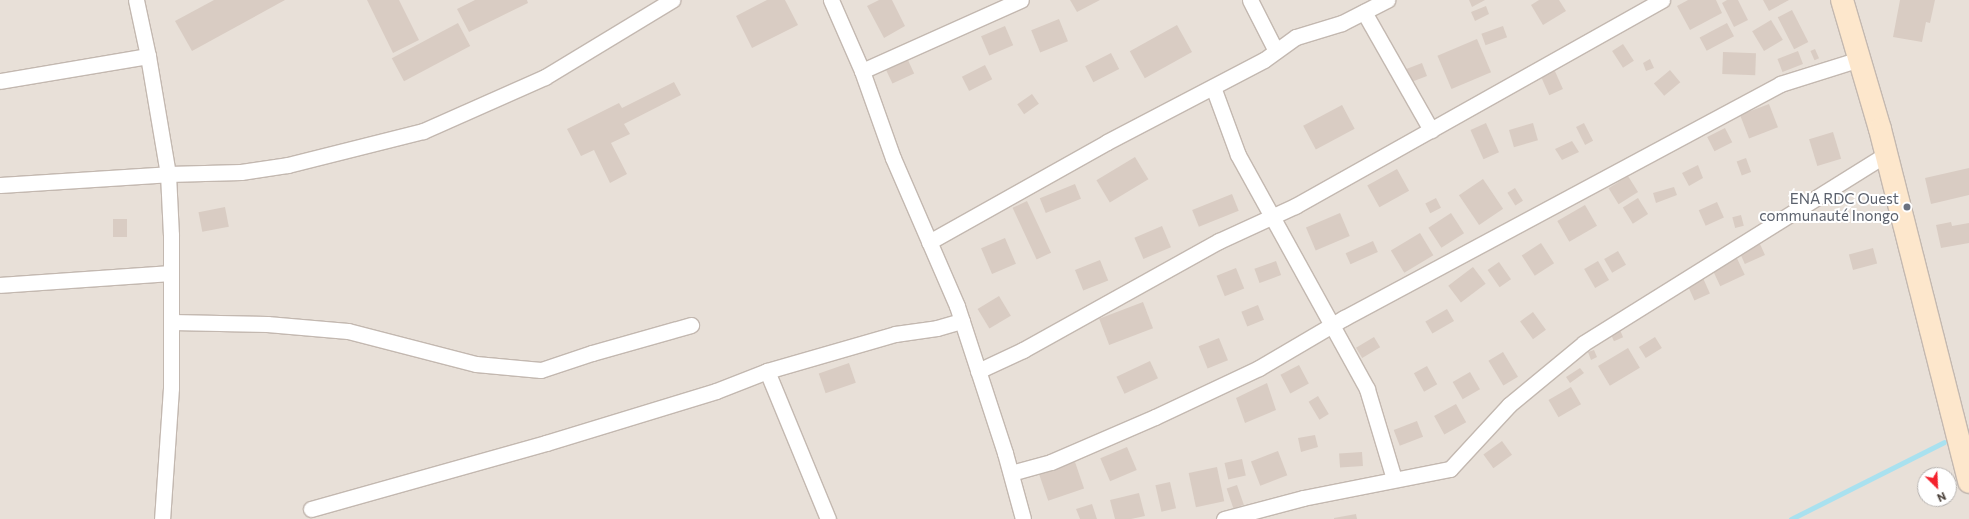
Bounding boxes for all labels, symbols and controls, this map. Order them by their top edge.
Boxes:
place label: ENA RDC Ouest communauté Inongo [1759,189,1899,224]
marker: ENA RDC Ouest communauté Inongo [1902,202,1912,212]
north arrow [1917,467,1957,507]
text: N [1935,490,1948,505]

